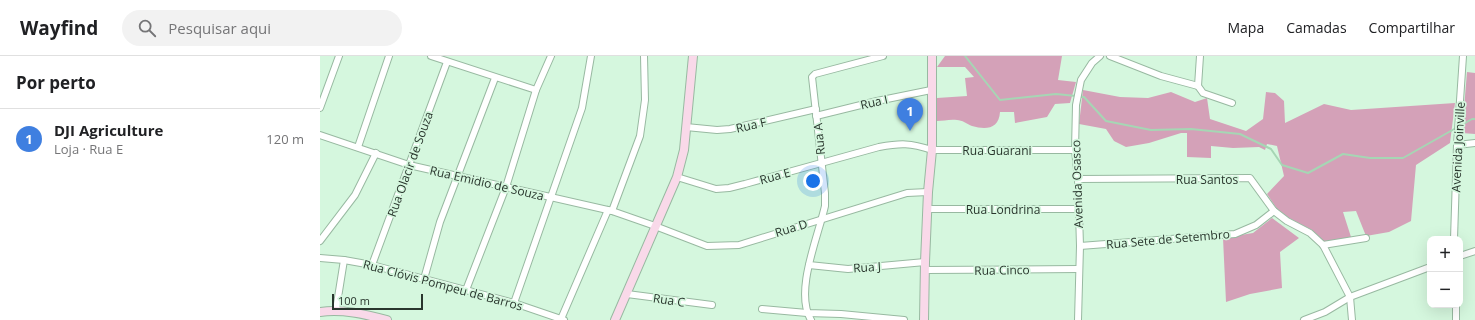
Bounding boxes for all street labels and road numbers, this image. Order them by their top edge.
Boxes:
street label: Rua I [858,91,890,113]
street label: Avenida Joinville [1447,101,1469,193]
street label: Rua Olacir de Souza [383,109,437,219]
street label: Rua F [734,113,768,137]
street label: Rua A [809,122,829,156]
street label: Avenida Osasco [1067,140,1087,228]
street label: Rua Guarani [962,142,1032,159]
street label: Rua Emidio de Souza [428,162,546,204]
street label: Rua E [758,164,792,188]
street label: Rua Santos [1176,171,1238,188]
street label: Rua Londrina [966,201,1040,218]
street label: Rua D [773,215,809,241]
street label: Rua Sete de Setembro [1105,225,1231,253]
street label: Rua Clóvis Pompeu de Barros [361,255,525,315]
street label: Rua J [853,258,881,276]
street label: Rua Cinco [974,261,1030,279]
street label: Rua C [652,289,687,311]

